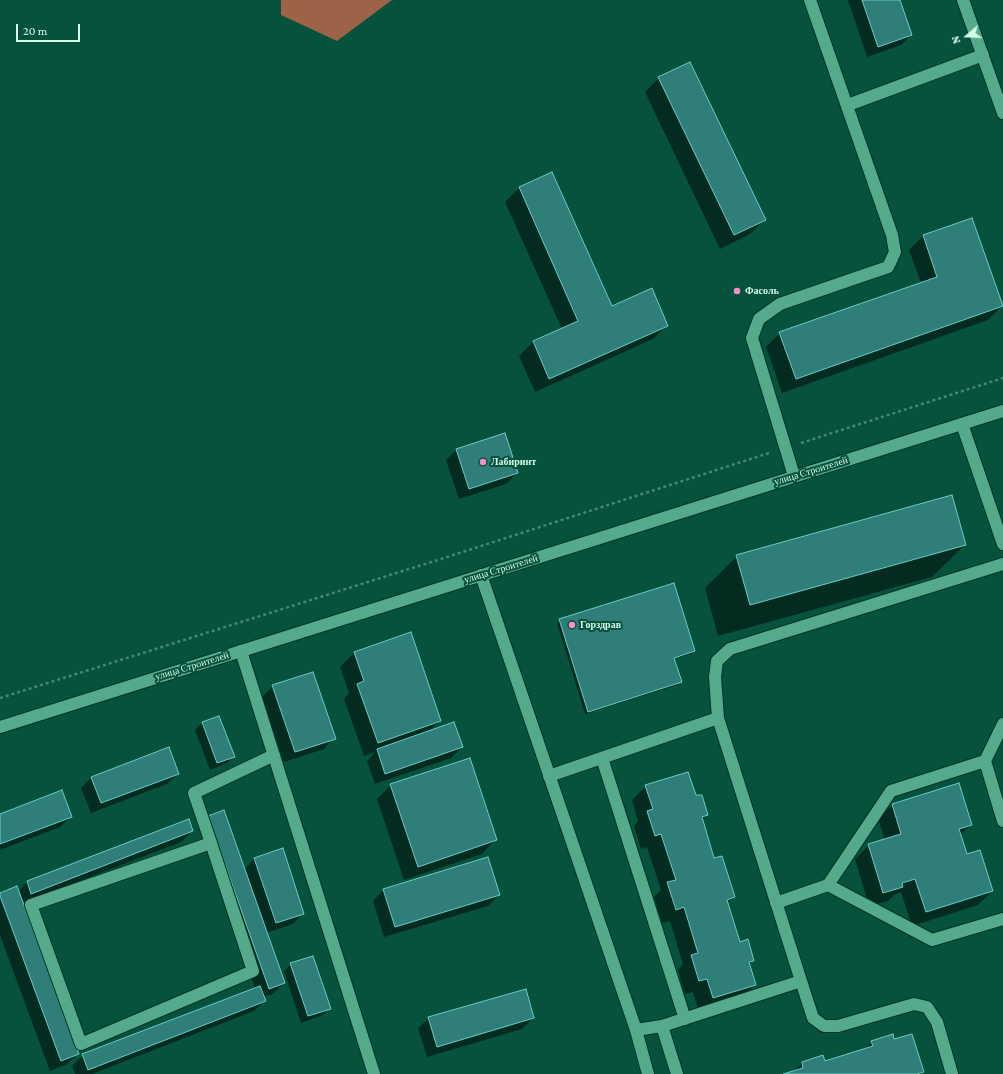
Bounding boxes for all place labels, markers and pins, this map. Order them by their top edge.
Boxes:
place label: Фасоль [745,285,779,297]
marker: Фасоль [732,286,742,296]
place label: Лабиринт [491,456,536,468]
marker: Лабиринт [478,457,488,467]
place label: Горздрав [580,619,621,631]
marker: Горздрав [567,620,577,630]

